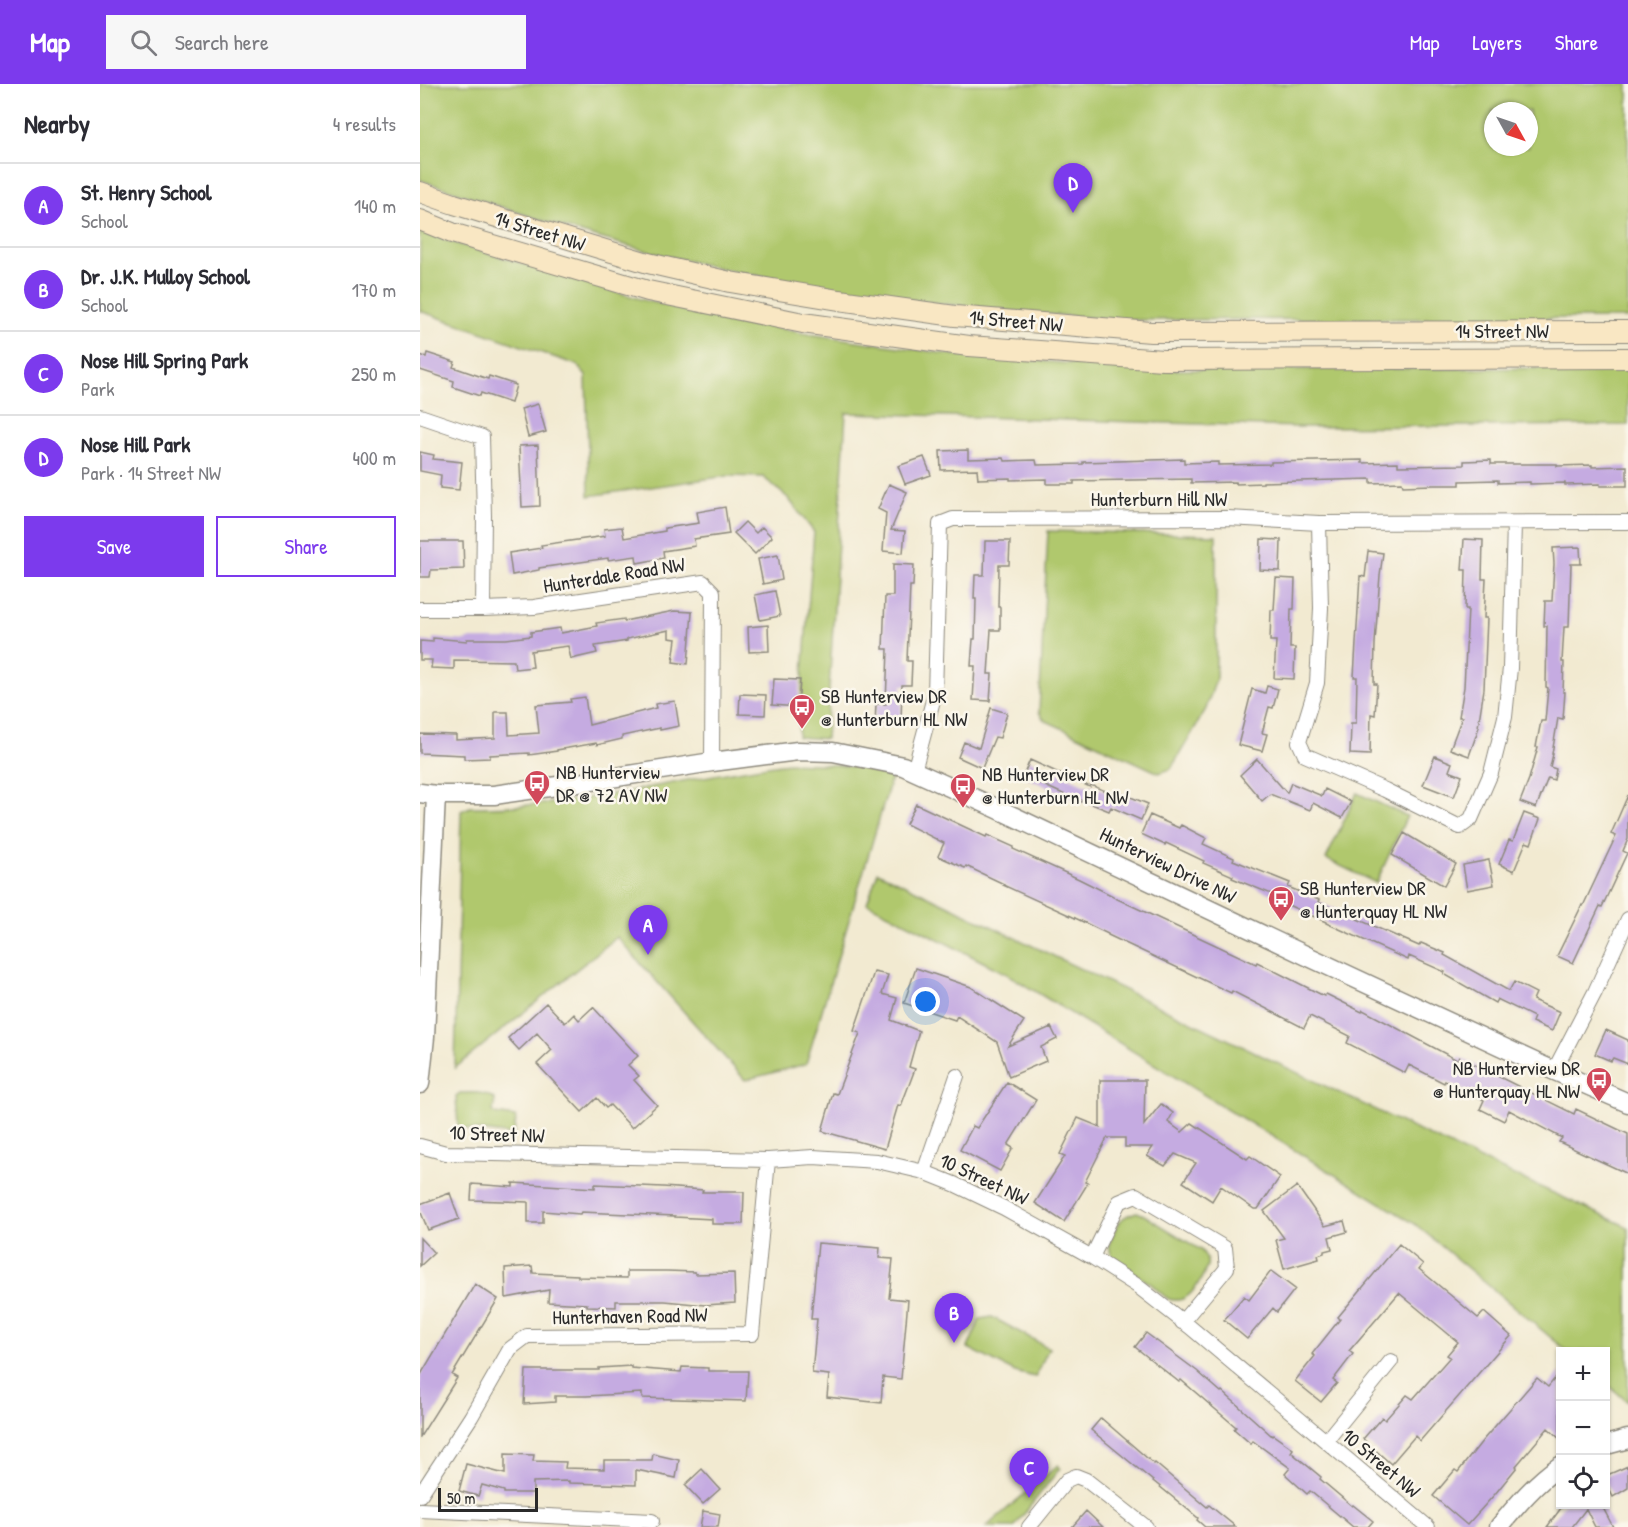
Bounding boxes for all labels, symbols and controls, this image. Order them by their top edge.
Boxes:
search box [106,15,526,69]
text: Map [30,23,70,61]
icon: search [127,26,160,59]
text: Search here [175,27,269,57]
text: Map [1410,28,1439,57]
text: Layers [1472,28,1522,57]
text: Share [1555,28,1598,57]
north arrow [1484,102,1538,156]
text: Nearby [24,106,90,141]
text: 4 results [333,110,396,137]
pin: D [1054,164,1092,213]
text: St. Henry School [81,177,212,207]
text: A [39,192,48,219]
text: 140 m [354,192,396,219]
street label: 14 Street NW [491,204,589,257]
text: School [81,207,128,234]
text: Dr. J.K. Mulloy School [81,261,250,291]
text: B [38,276,49,303]
text: 170 m [352,276,396,303]
text: School [81,291,128,318]
street label: 14 Street NW [968,303,1064,338]
street label: 14 Street NW [1455,317,1549,344]
text: Nose Hill Spring Park [81,345,248,375]
text: C [38,360,49,387]
text: 250 m [351,360,396,387]
text: Park [81,375,114,402]
text: Nose Hill Park [81,429,190,459]
text: D [39,444,48,471]
text: 400 m [352,444,396,471]
text: Park · 14 Street NW [81,459,221,486]
street label: Hunterburn Hill NW [1091,485,1228,512]
button: Save [24,516,204,577]
button: Share [216,516,396,577]
street label: Hunterdale Road NW [541,550,687,599]
place label: SB Hunterview DR @ Hunterburn HL NW [821,682,968,732]
bus stop icon: SB Hunterview DR @ Hunterburn HL NW [787,692,817,730]
place label: NB Hunterview DR @ 72 AV NW [556,758,668,808]
place label: NB Hunterview DR @ Hunterburn HL NW [982,760,1129,810]
bus stop icon: NB Hunterview DR @ 72 AV NW [522,768,552,806]
bus stop icon: NB Hunterview DR @ Hunterburn HL NW [948,771,978,809]
street label: Hunterview Drive NW [1096,820,1241,910]
place label: SB Hunterview DR @ Hunterquay HL NW [1300,874,1448,924]
bus stop icon: SB Hunterview DR @ Hunterquay HL NW [1266,884,1296,922]
pin: A [628,906,668,955]
your location [911,987,940,1016]
place label: NB Hunterview DR @ Hunterquay HL NW [1433,1054,1581,1104]
bus stop icon: NB Hunterview DR @ Hunterquay HL NW [1584,1065,1614,1103]
street label: 10 Street NW [449,1118,546,1149]
street label: 10 Street NW [935,1146,1034,1211]
pin: B [934,1294,974,1343]
street label: Hunterhaven Road NW [552,1301,708,1330]
map controls [1556,1347,1610,1509]
button: + [1556,1347,1610,1401]
button: − [1556,1401,1610,1455]
street label: 10 Street NW [1336,1422,1427,1504]
pin: C [1010,1448,1048,1498]
button: locate [1556,1455,1610,1509]
scale bar [438,1485,538,1512]
text: 50 m [447,1487,476,1509]

